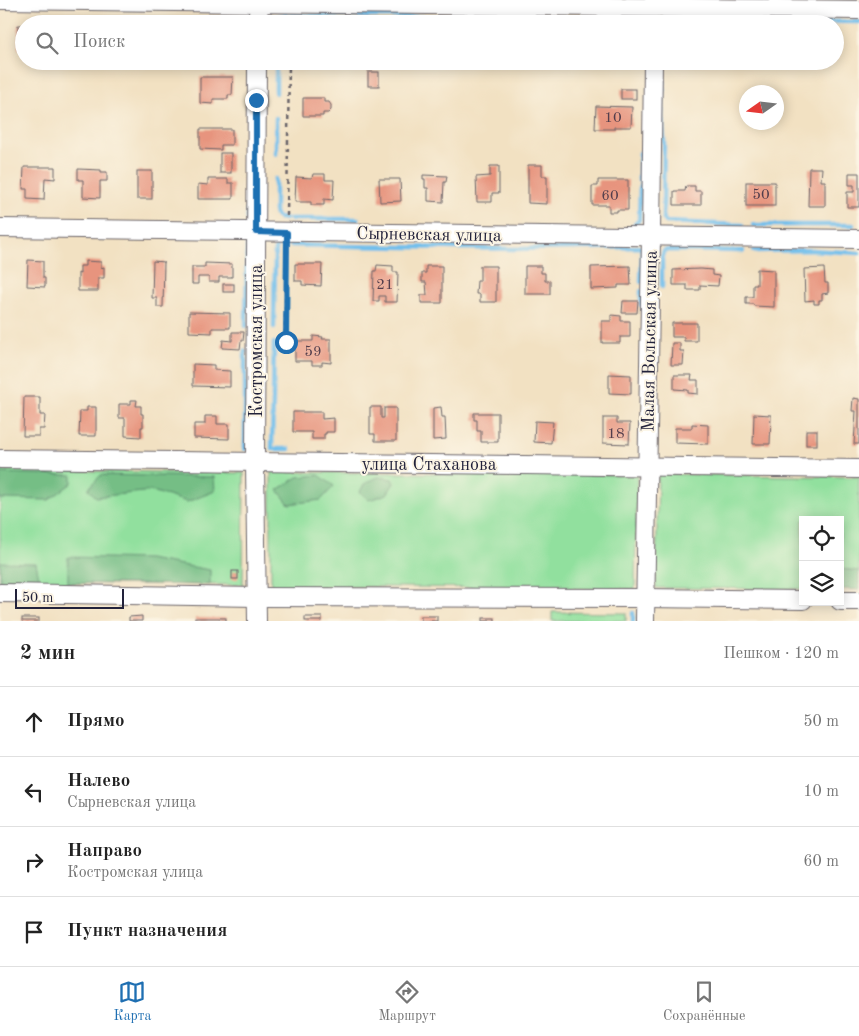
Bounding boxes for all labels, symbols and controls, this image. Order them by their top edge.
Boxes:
search box [15,15,844,70]
icon: search [33,29,61,57]
text: Поиск [73,33,125,52]
north arrow [739,85,784,130]
route end [245,89,268,112]
house number: 10 [604,111,622,126]
house number: 50 [752,188,770,203]
house number: 60 [601,189,619,204]
street label: Сырневская улица [356,225,502,245]
street label: Малая Вольская улица [639,250,661,432]
street label: Костромская улица [248,264,266,418]
house number: 21 [376,278,394,293]
route start [275,331,298,354]
house number: 59 [304,345,322,360]
house number: 18 [607,427,625,442]
street label: улица Стаханова [361,456,497,474]
map controls [799,516,844,606]
button: locate [799,516,844,561]
button: layers [799,561,844,606]
scale bar [15,586,124,609]
text: 50 m [22,591,53,605]
text: 2 мин [20,643,75,664]
text: Пешком · 120 m [723,646,839,662]
icon: ahead [20,708,48,736]
text: Прямо [67,712,125,731]
text: 50 m [803,714,839,730]
text: Налево [67,772,130,791]
icon: left [20,778,48,806]
text: 10 m [803,784,839,800]
text: Сырневская улица [67,795,196,811]
text: Направо [67,842,142,861]
icon: right [20,848,48,876]
text: 60 m [803,854,839,870]
text: Костромская улица [67,865,203,881]
icon: arrive [20,918,48,946]
text: Пункт назначения [67,922,227,941]
tab: Карта [114,978,151,1025]
tab: Маршрут [378,978,436,1025]
tab: Сохранённые [663,978,745,1025]

